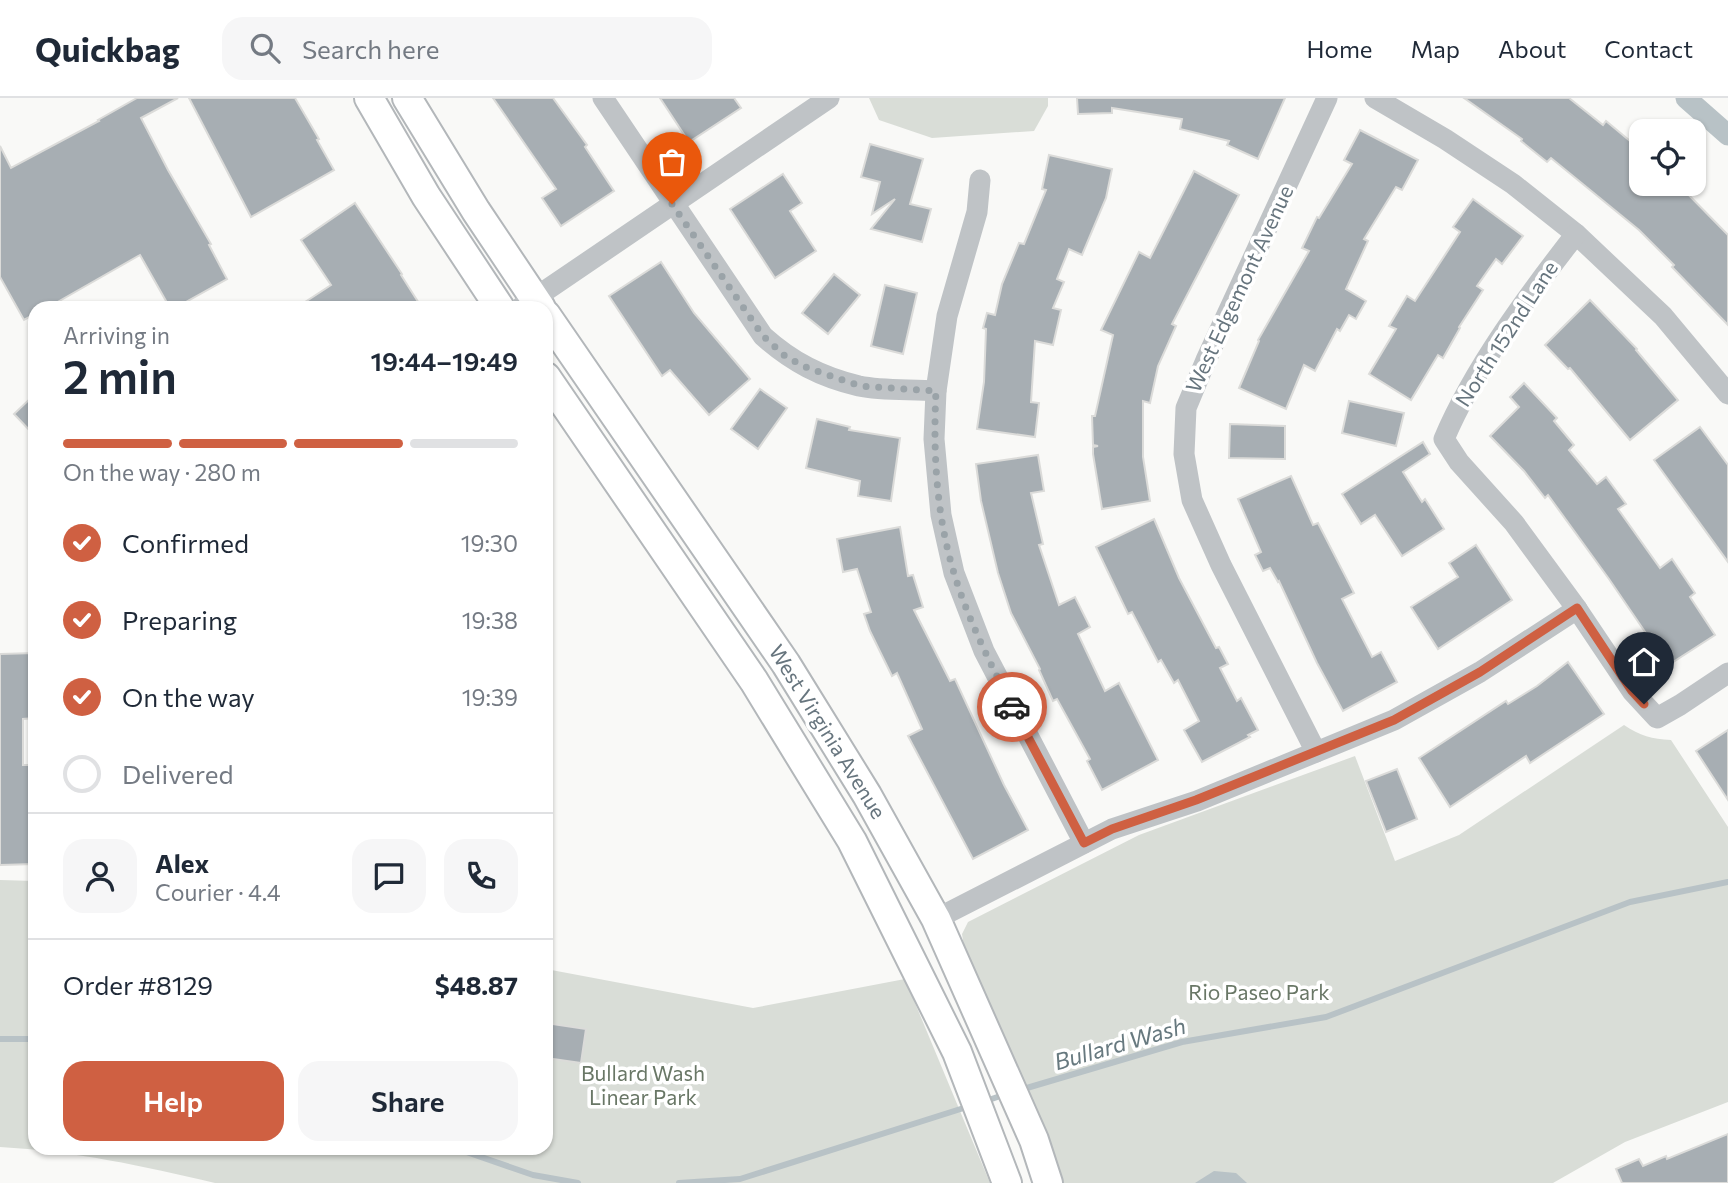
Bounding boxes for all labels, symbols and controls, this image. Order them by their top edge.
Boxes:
search box [222,17,712,80]
text: Quickbag [35,28,180,69]
icon: search [246,29,284,67]
text: Search here [302,33,439,64]
text: Home [1307,34,1373,63]
text: Map [1411,34,1460,63]
text: About [1498,34,1566,63]
text: Contact [1604,34,1693,63]
map controls [1629,119,1706,196]
button: locate [1629,119,1706,196]
pin [642,132,702,204]
icon: bag [653,143,691,181]
street label: West Edgemont Avenue [1180,181,1298,396]
street label: North 152nd Lane [1449,256,1562,411]
text: Arriving in [63,321,170,349]
text: 19:44–19:49 [371,345,518,376]
text: 2 min [63,347,177,403]
text: On the way · 280 m [63,458,261,486]
icon: check [63,524,101,562]
text: Confirmed [122,527,249,558]
text: 19:30 [461,529,518,557]
icon: check [63,601,101,639]
text: Preparing [122,604,237,635]
text: 19:38 [462,606,518,634]
pin [1614,632,1674,704]
street label: West Virginia Avenue [765,640,892,823]
icon: home [1625,643,1663,681]
courier [977,672,1047,742]
icon: check [63,678,101,716]
text: On the way [122,681,255,712]
text: 19:39 [462,683,518,711]
icon: car [993,688,1031,726]
text: Delivered [122,758,233,789]
button: person [63,839,137,913]
button: chat [352,839,426,913]
button: phone [444,839,518,913]
text: Alex [155,847,209,878]
text: Courier · 4.4 [155,878,281,906]
text: Order #8129 [63,969,213,1000]
text: $48.87 [435,969,518,1000]
park label: Rio Paseo Park [1188,979,1330,1004]
water label: Bullard Wash [1051,1011,1189,1075]
park label: Bullard Wash Linear Park [581,1060,705,1109]
button: Help [63,1061,284,1141]
button: Share [298,1061,518,1141]

